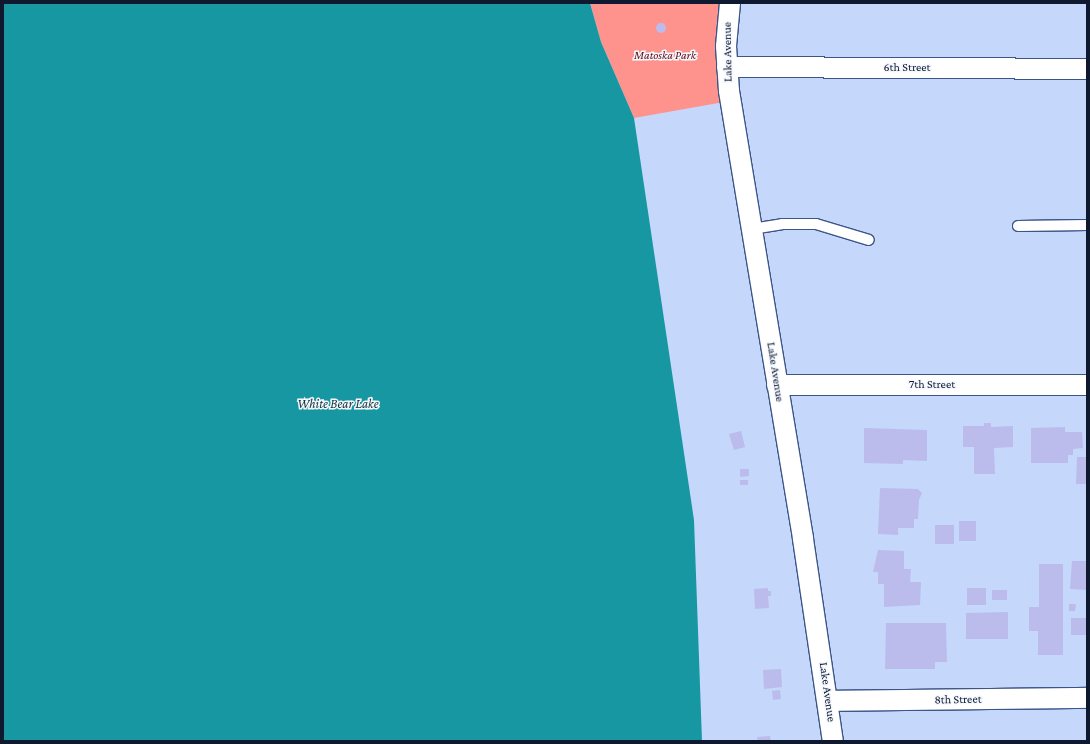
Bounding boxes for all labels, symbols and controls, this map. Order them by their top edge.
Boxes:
street label: Lake Avenue [720,22,736,82]
park label: Matoska Park [634,49,696,63]
street label: 6th Street [884,61,930,75]
street label: Lake Avenue [763,341,787,403]
street label: 7th Street [909,378,955,392]
water label: White Bear Lake [297,396,379,412]
street label: Lake Avenue [816,661,838,723]
street label: 8th Street [934,692,982,708]

